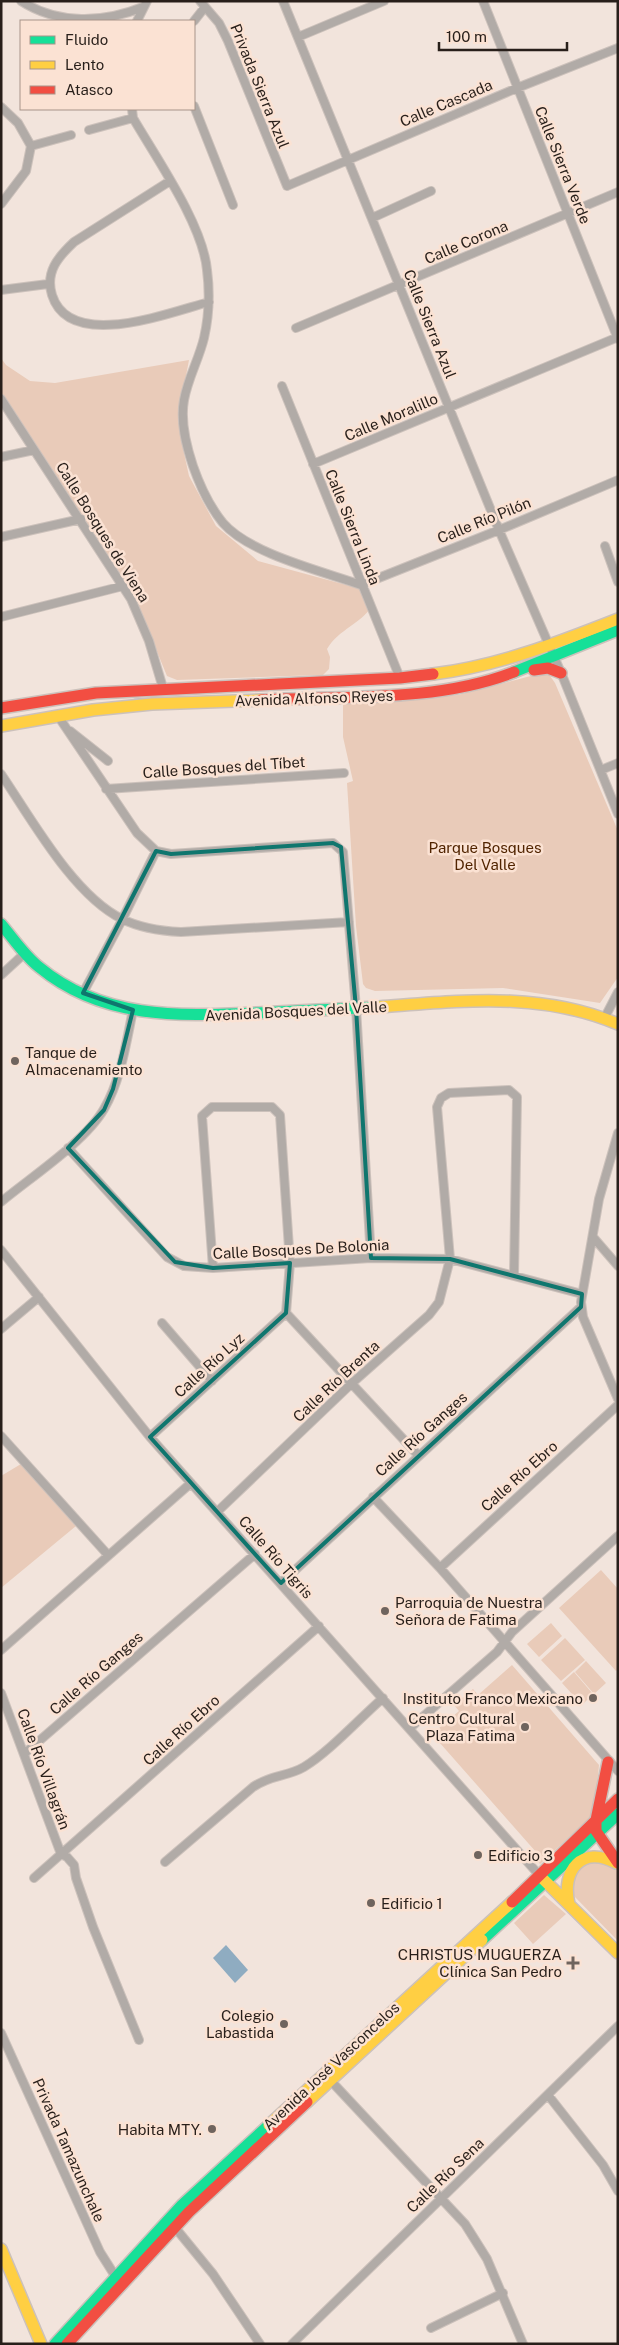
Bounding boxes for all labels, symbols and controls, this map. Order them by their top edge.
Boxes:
legend [20,20,195,110]
scale bar [439,20,566,52]
street label: Privada Sierra Azul [227,21,293,151]
text: 100 m [446,28,487,45]
text: Fluido [65,31,108,48]
text: Lento [65,56,104,73]
street label: Calle Cascada [397,76,495,130]
text: Atasco [65,81,113,98]
street label: Calle Sierra Verde [532,104,594,226]
street label: Calle Corona [422,217,510,267]
street label: Calle Sierra Azul [400,267,460,381]
street label: Calle Moralillo [342,390,440,444]
street label: Calle Bosques de Viena [53,459,153,605]
street label: Calle Sierra Linda [322,467,384,587]
street label: Calle Río Pilón [435,493,533,547]
street label: Avenida Alfonso Reyes [235,687,393,709]
street label: Calle Bosques del Tíbet [142,753,306,781]
park label: Parque Bosques Del Valle [429,839,541,873]
street label: Avenida Bosques del Valle [205,998,387,1024]
place label: Tanque de Almacenamiento [25,1044,143,1078]
marker: Tanque de Almacenamiento [9,1055,21,1067]
street label: Calle Bosques De Bolonia [212,1236,390,1262]
street label: Calle Río Lyz [171,1329,247,1401]
street label: Calle Río Brenta [289,1337,383,1425]
street label: Calle Río Ganges [372,1388,470,1480]
street label: Calle Río Ebro [477,1437,561,1515]
street label: Calle Río Tigris [236,1512,316,1602]
place label: Parroquia de Nuestra Señora de Fatima [395,1594,543,1628]
marker: Parroquia de Nuestra Señora de Fatima [379,1605,391,1617]
street label: Calle Río Ganges [46,1628,146,1718]
place label: Instituto Franco Mexicano [403,1690,583,1707]
street label: Calle Río Ebro [139,1691,223,1769]
marker: Instituto Franco Mexicano [587,1692,599,1704]
street label: Calle Río Villagrán [14,1706,74,1832]
place label: Centro Cultural Plaza Fatima [408,1710,515,1744]
marker: Centro Cultural Plaza Fatima [519,1721,531,1733]
place label: Edificio 3 [488,1847,553,1864]
marker: Edificio 3 [472,1849,484,1861]
place label: Edificio 1 [381,1895,443,1912]
marker: Edificio 1 [365,1897,377,1909]
place label: CHRISTUS MUGUERZA Clínica San Pedro [398,1946,562,1980]
marker: CHRISTUS MUGUERZA Clínica San Pedro [566,1956,580,1970]
street label: Avenida José Vasconcelos [259,1998,403,2134]
place label: Colegio Labastida [206,2007,274,2041]
marker: Colegio Labastida [278,2018,290,2030]
street label: Privada Tamazunchale [30,2076,108,2224]
place label: Habita MTY. [118,2121,202,2138]
marker: Habita MTY. [206,2123,218,2135]
street label: Calle Río Sena [403,2134,487,2216]

